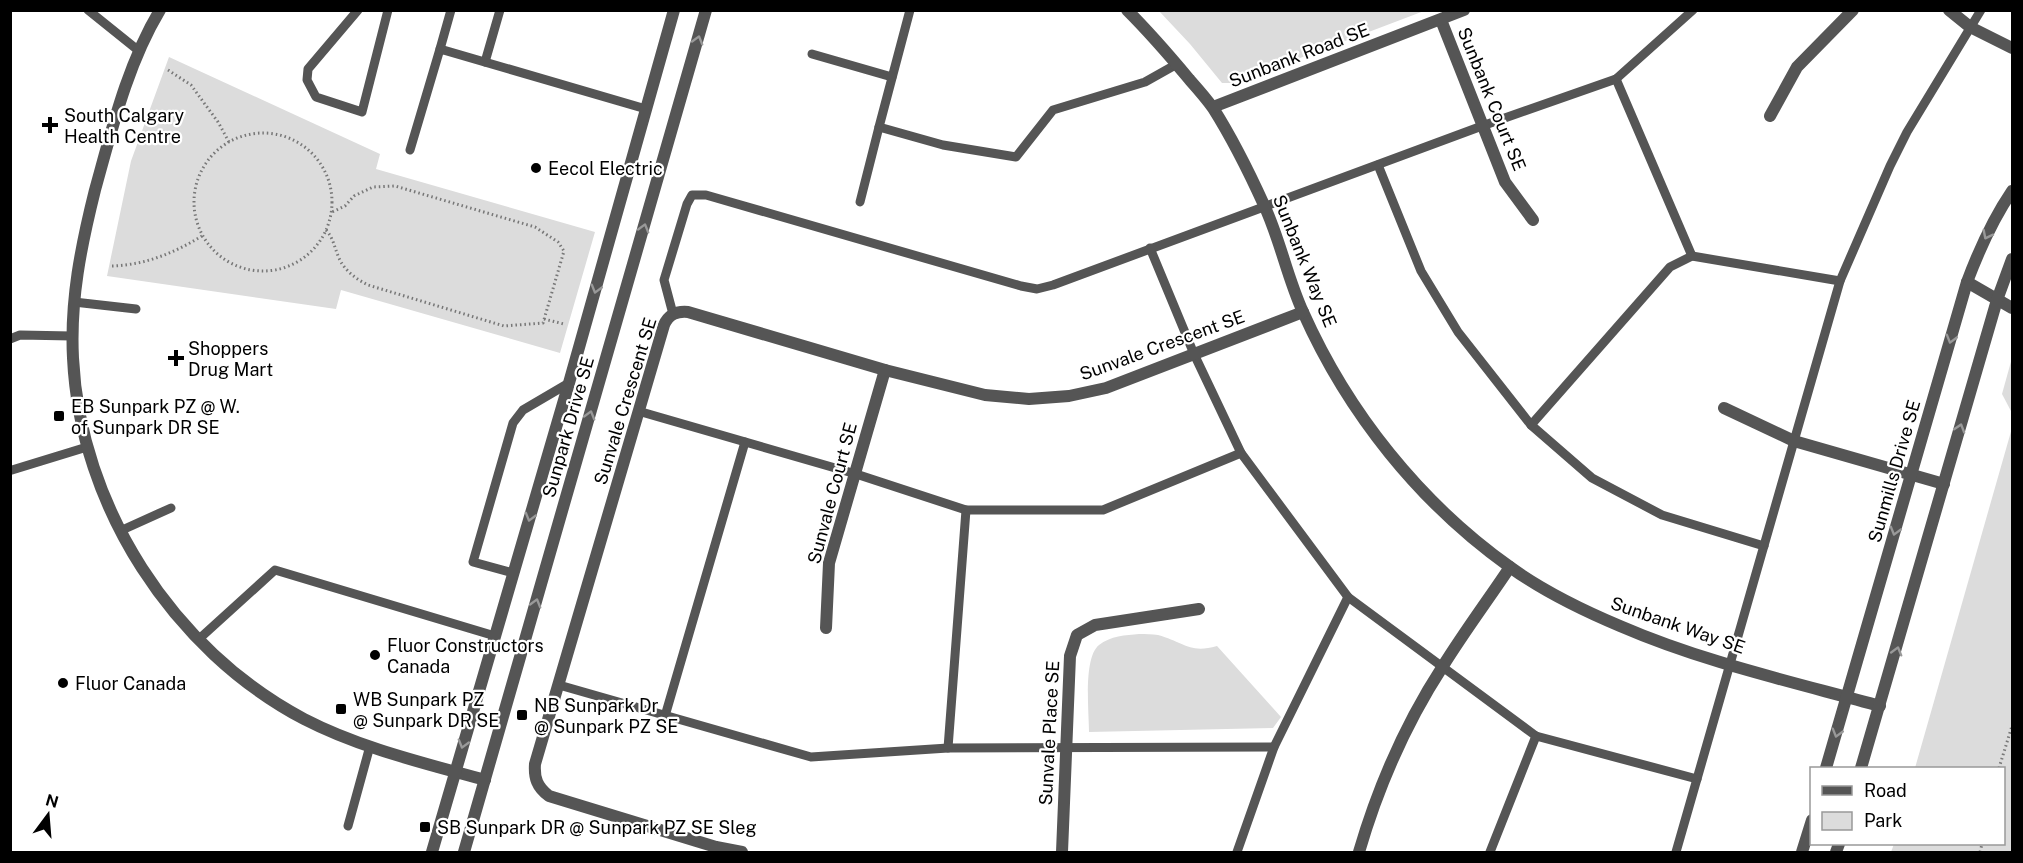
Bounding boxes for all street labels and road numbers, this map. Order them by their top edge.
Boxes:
street label: Sunbank Road SE [1226,19,1372,91]
street label: Sunbank Court SE [1454,24,1530,174]
street label: Sunbank Way SE [1269,192,1341,330]
street label: Sunvale Crescent SE [1077,305,1247,385]
street label: Sunvale Crescent SE [590,315,660,487]
street label: Sunpark Drive SE [538,354,598,500]
street label: Sunmills Drive SE [1864,397,1924,545]
street label: Sunvale Court SE [803,420,861,566]
street label: Sunbank Way SE [1608,592,1748,658]
street label: Sunvale Place SE [1035,660,1063,806]

